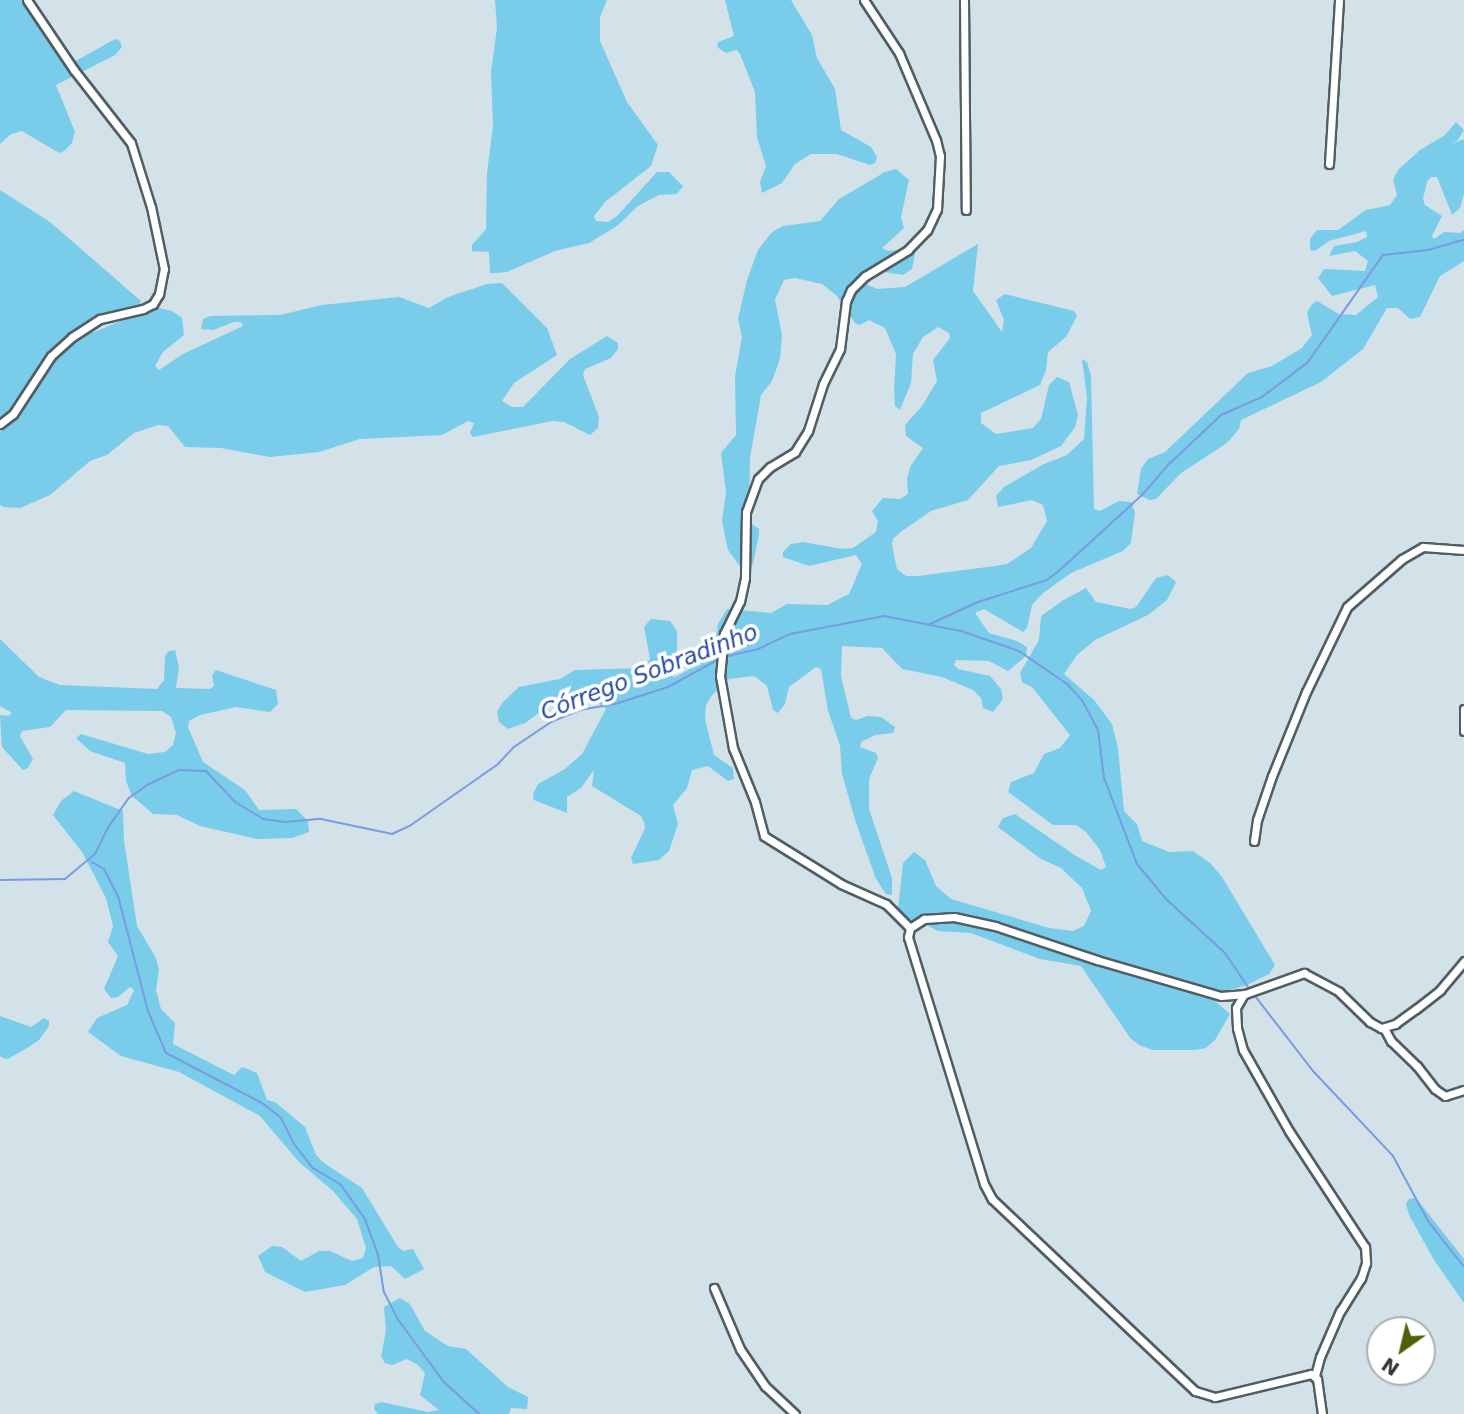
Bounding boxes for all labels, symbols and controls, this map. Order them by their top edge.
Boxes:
water label: Córrego Sobradinho [537,618,761,726]
north arrow [1366,1316,1436,1386]
text: N [1378,1353,1403,1380]

